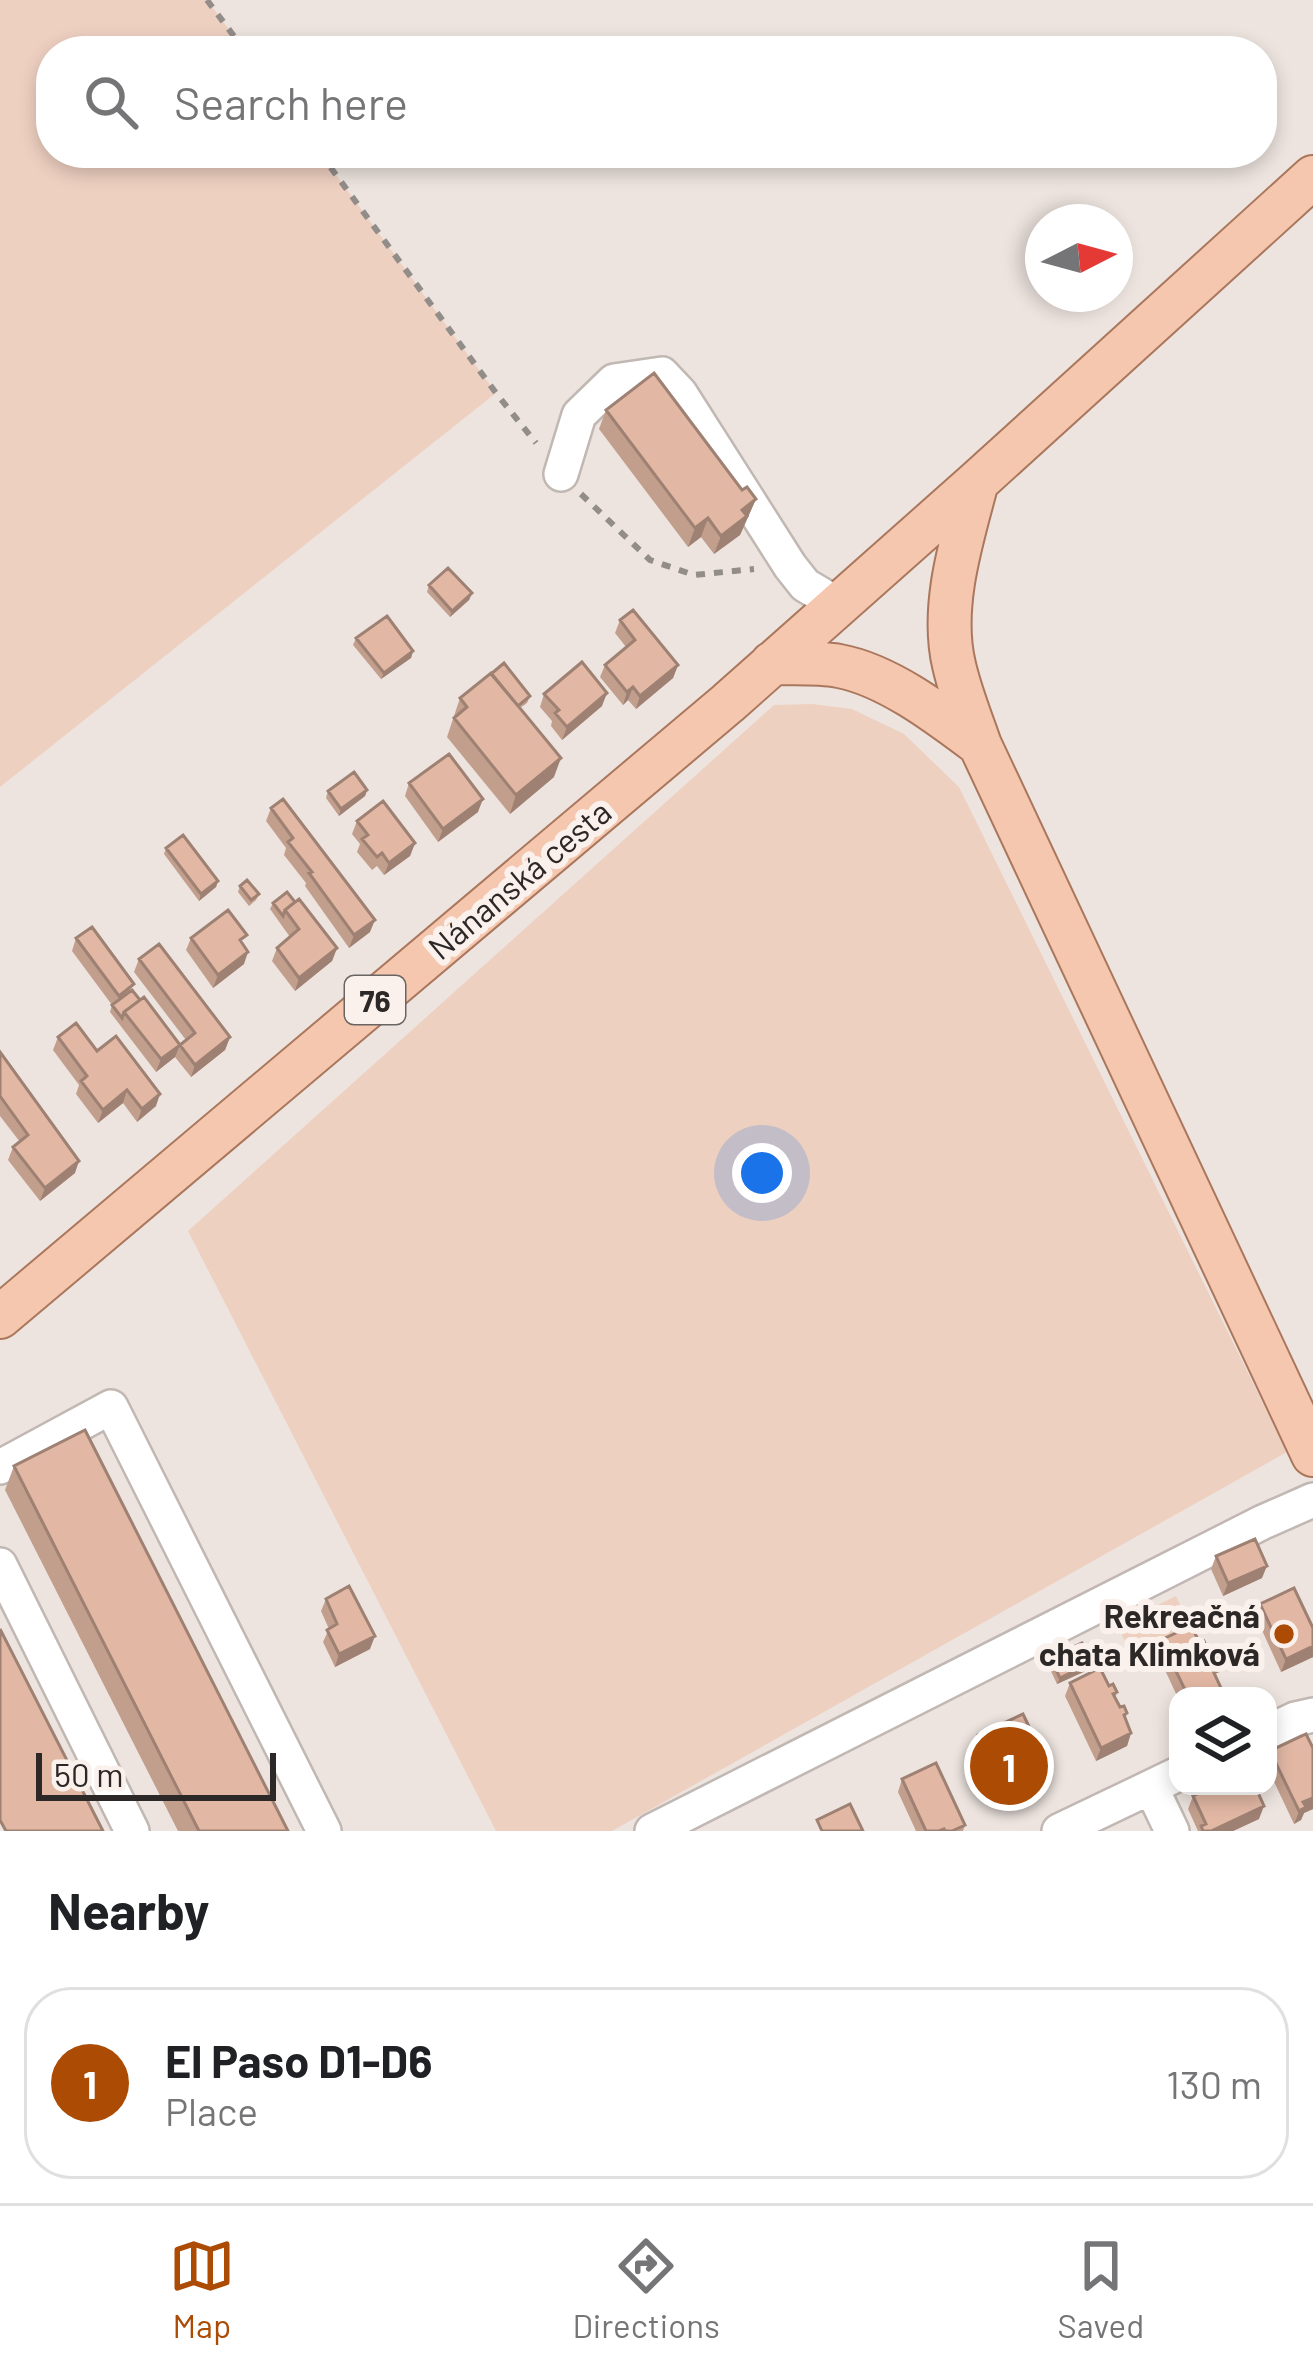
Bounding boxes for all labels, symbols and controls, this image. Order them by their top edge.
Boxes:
search box [36,36,1277,168]
icon: search [78,69,144,135]
text: Search here [174,75,408,129]
north arrow [1025,204,1133,312]
street label: Nánanská cesta [420,791,618,967]
road number: 76 [345,976,405,1024]
your location [732,1143,792,1203]
place label: Rekreačná chata Klimková [1039,1595,1260,1673]
marker: Rekreačná chata Klimková [1271,1621,1297,1647]
map controls [1169,1687,1277,1795]
button: layers [1169,1687,1277,1795]
pin: 1 [970,1721,1048,1811]
scale bar [36,1747,276,1800]
text: 50 m [54,1754,124,1794]
text: Nearby [48,1879,209,1940]
text: El Paso D1-D6 [165,2033,432,2087]
text: 1 [83,2060,97,2107]
text: 130 m [1166,2060,1262,2107]
text: Place [165,2087,258,2134]
tab: Map [169,2233,235,2345]
tab: Directions [572,2233,720,2345]
tab: Saved [1058,2233,1144,2345]

